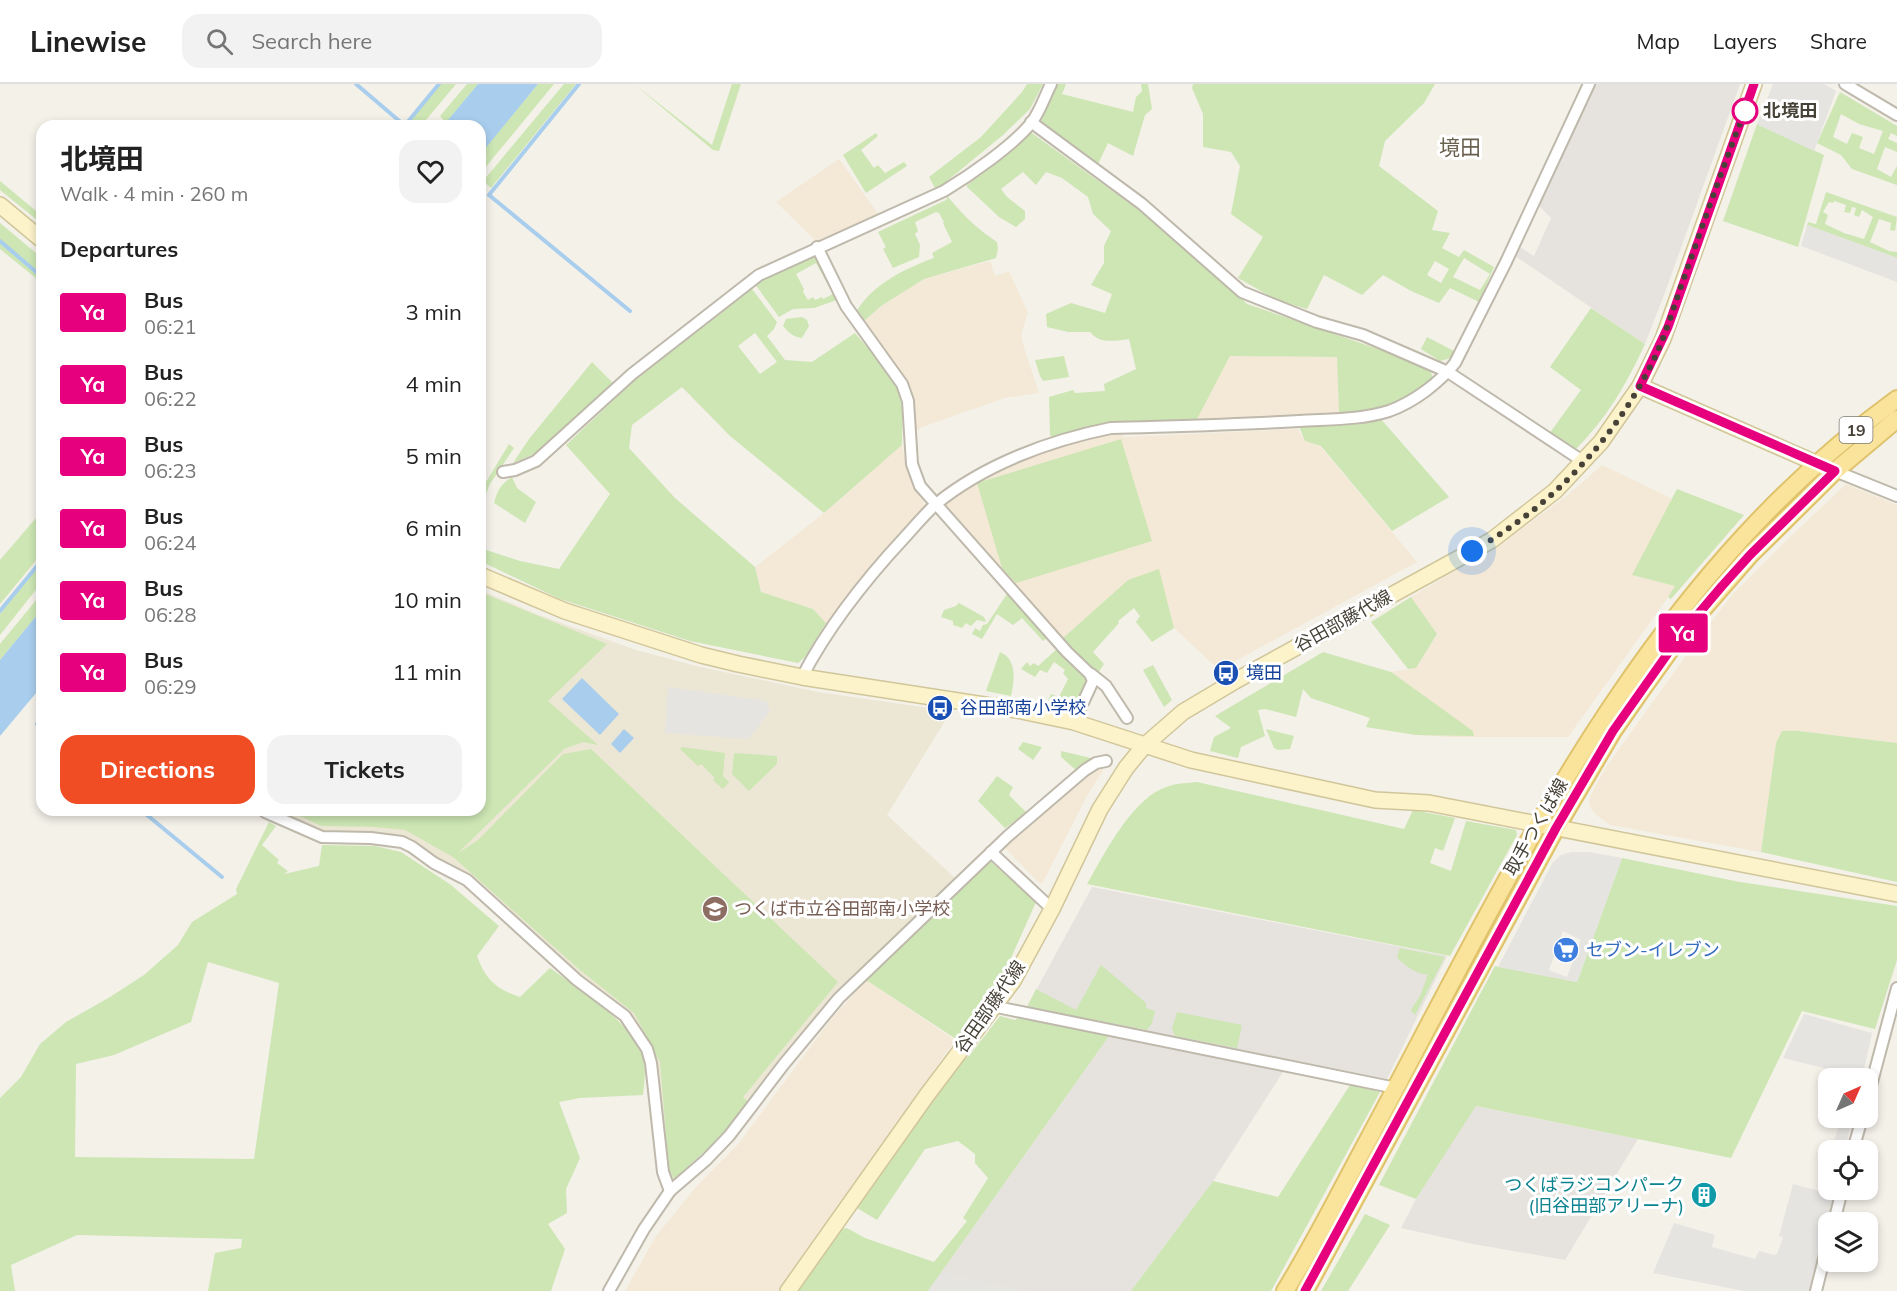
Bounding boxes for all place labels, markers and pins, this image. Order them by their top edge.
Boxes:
marker: 北境田 [1732,98,1758,124]
place label: 北境田 [1763,99,1817,122]
bus stop icon: 境田 [1211,658,1241,688]
place label: 境田 [1246,661,1282,684]
bus stop icon: 谷田部南小学校 [925,693,955,723]
place label: 谷田部南小学校 [960,696,1086,719]
school or university icon: つくば市立谷田部南小学校 [700,894,730,924]
place label: つくば市立谷田部南小学校 [734,897,950,920]
supermarket icon: セブン-イレブン [1551,935,1581,965]
place label: セブン-イレブン [1586,938,1720,961]
place label: つくばラジコンパーク (旧谷田部アリーナ) [1504,1173,1684,1217]
building icon: つくばラジコンパーク (旧谷田部アリーナ) [1689,1180,1719,1210]

